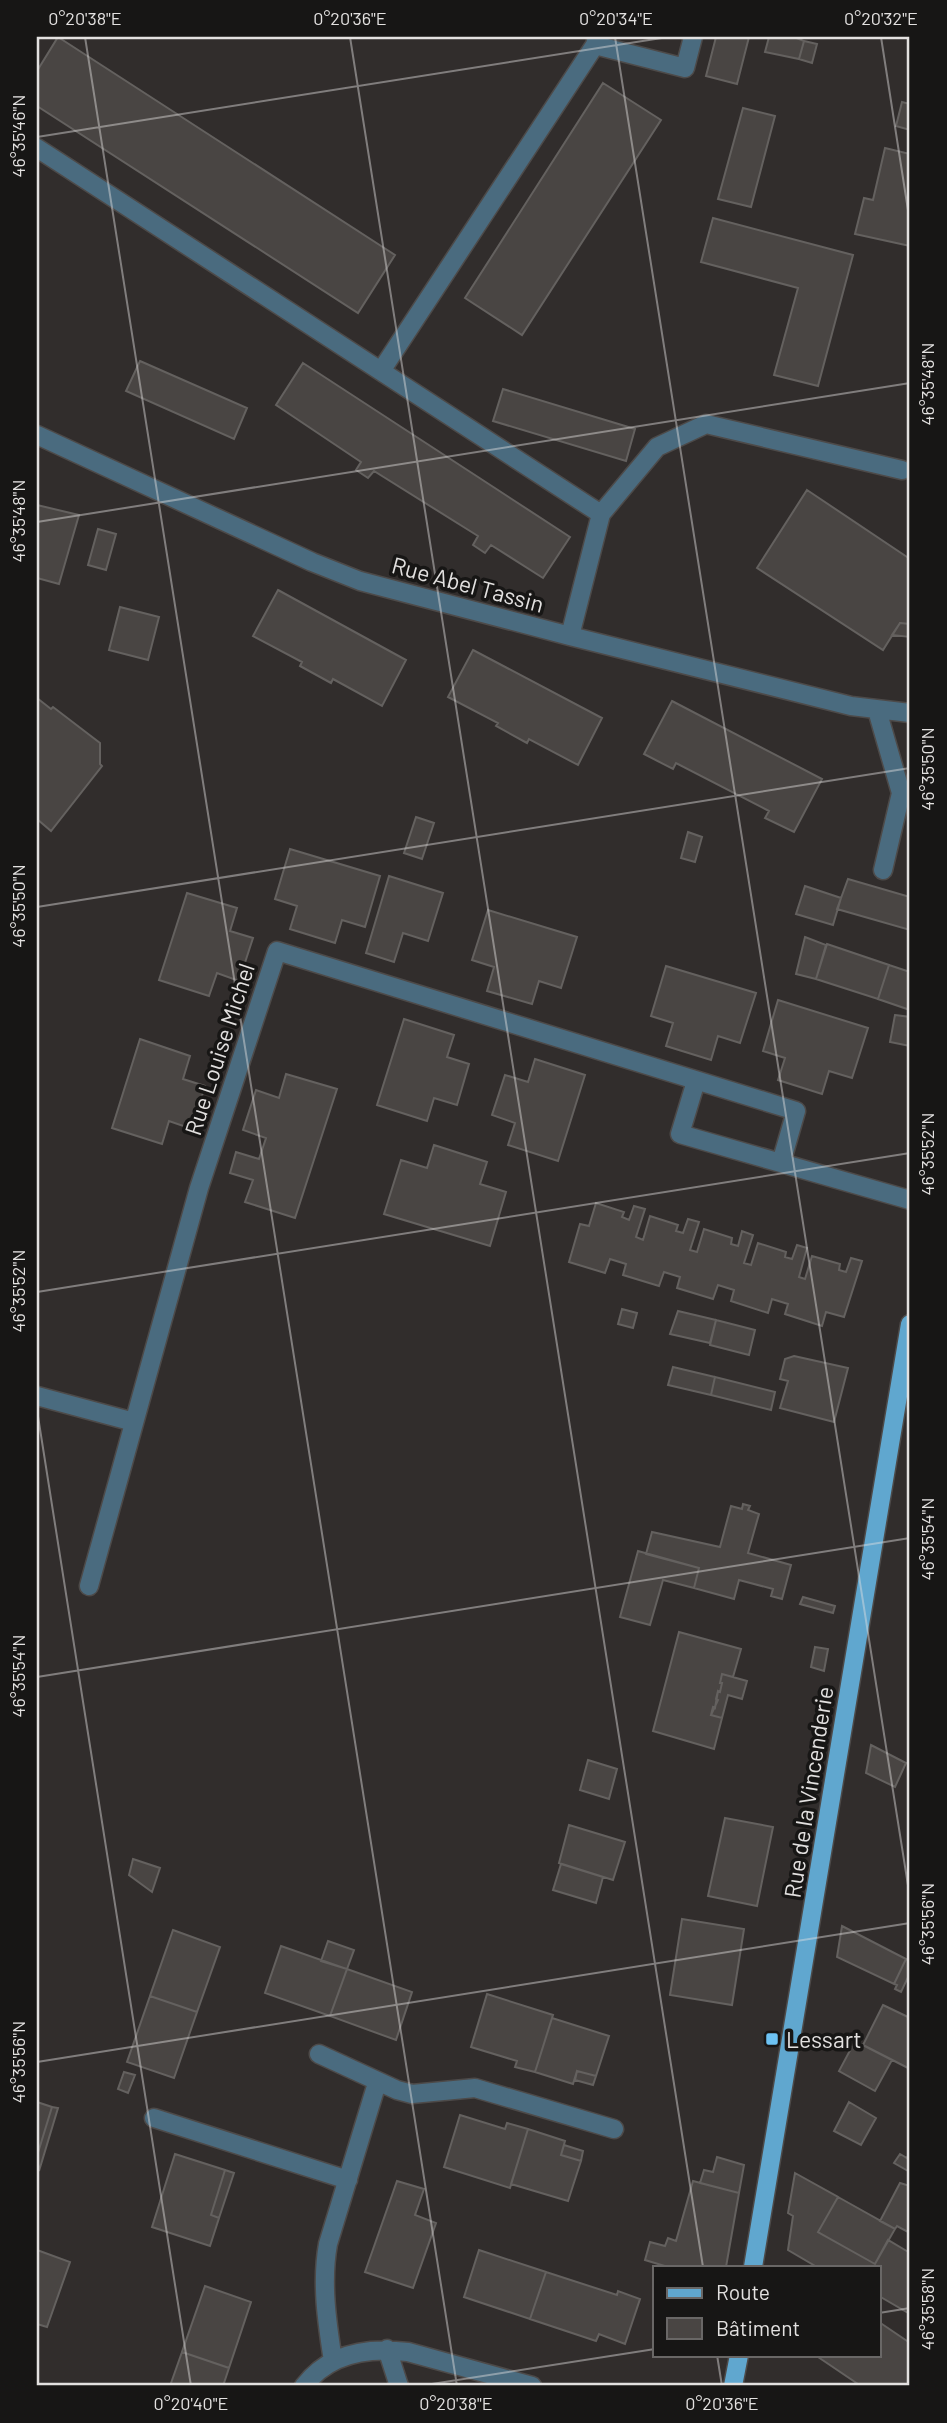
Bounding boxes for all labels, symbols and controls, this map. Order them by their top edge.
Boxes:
text: 0°20'38"E [48,7,122,29]
text: 0°20'36"E [313,7,387,29]
text: 0°20'34"E [579,7,653,29]
text: 0°20'32"E [844,7,918,29]
text: 46°35'46"N [7,95,29,177]
text: 46°35'48"N [916,343,938,425]
text: 46°35'48"N [7,480,29,562]
street label: Rue Abel Tassin [389,550,547,618]
text: 46°35'50"N [916,727,938,811]
text: 46°35'50"N [7,864,29,948]
street label: Rue Louise Michel [178,960,260,1138]
text: 46°35'52"N [916,1113,938,1195]
text: 46°35'52"N [7,1250,29,1332]
text: 46°35'54"N [916,1498,938,1580]
text: 46°35'54"N [7,1635,29,1717]
street label: Rue de la Vincenderie [777,1684,839,1900]
text: 46°35'56"N [916,1883,938,1965]
text: 46°35'56"N [7,2021,29,2103]
place label: Lessart [786,2025,862,2053]
marker: Lessart [764,2031,780,2047]
legend [653,2266,880,2356]
text: 46°35'58"N [916,2268,938,2350]
text: Route [716,2279,770,2304]
text: Bâtiment [716,2315,800,2340]
text: 0°20'40"E [154,2392,228,2414]
text: 0°20'38"E [419,2392,493,2414]
text: 0°20'36"E [685,2392,759,2414]

